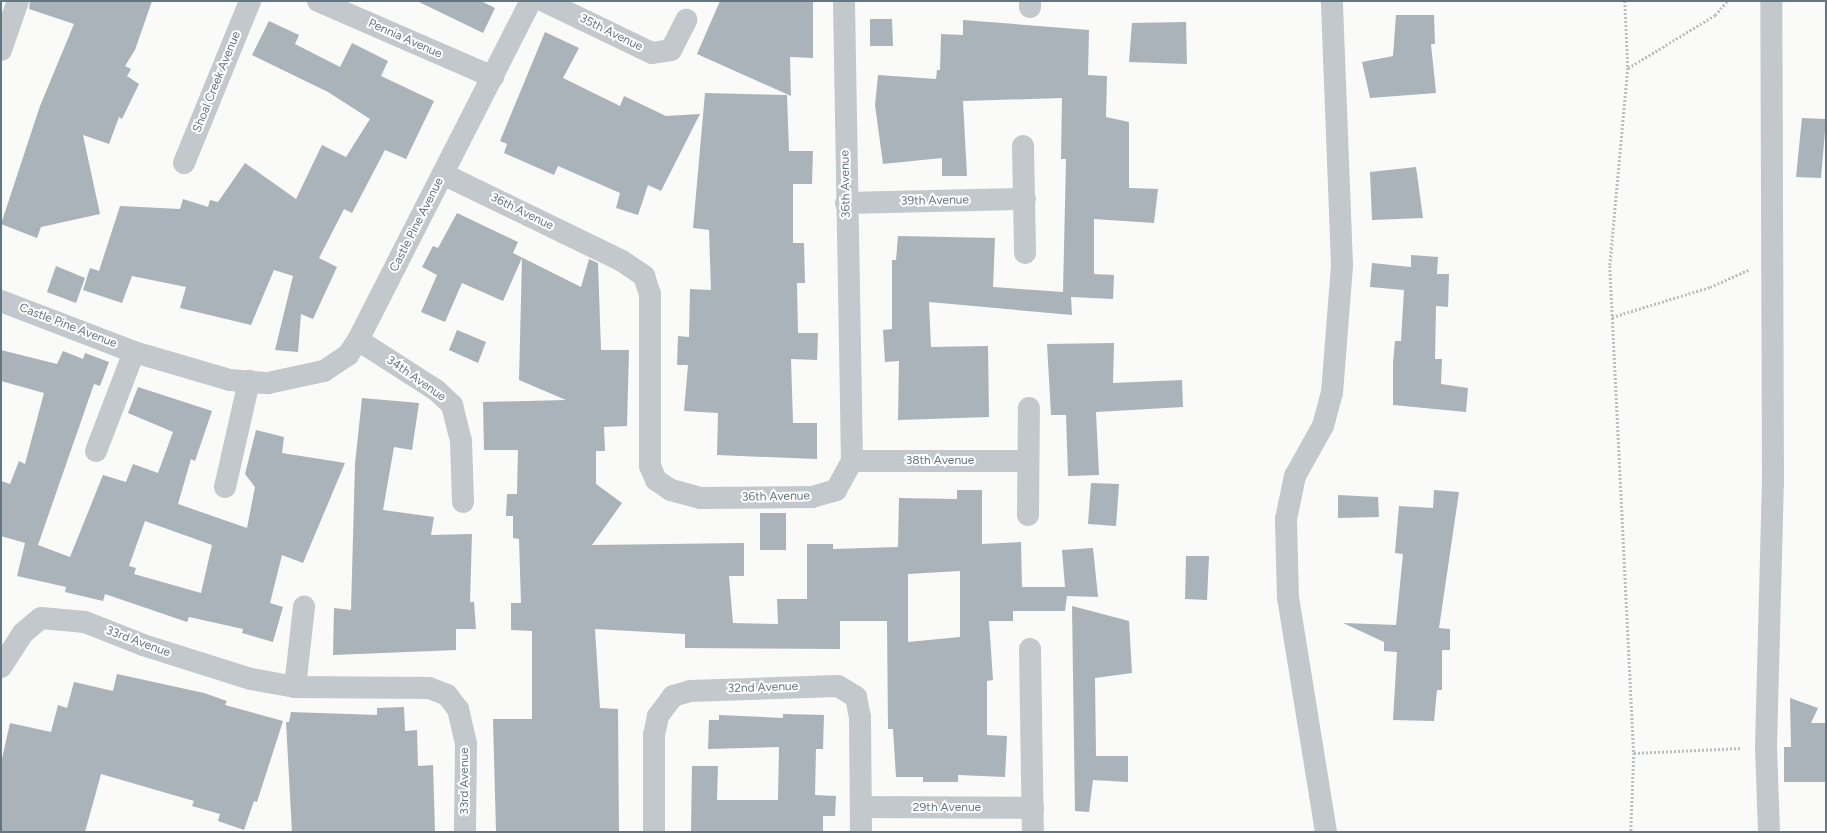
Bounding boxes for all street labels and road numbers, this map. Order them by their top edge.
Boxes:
street label: 35th Avenue [577,12,645,54]
street label: Pennia Avenue [366,16,444,62]
street label: Shoal Creek Avenue [190,29,244,135]
street label: 36th Avenue [838,150,854,218]
street label: Castle Pine Avenue [387,176,447,274]
street label: 36th Avenue [488,191,556,233]
street label: 39th Avenue [901,193,969,209]
street label: Castle Pine Avenue [17,301,119,351]
street label: 34th Avenue [384,353,448,405]
street label: 38th Avenue [906,454,974,468]
street label: 36th Avenue [742,489,810,505]
street label: 33rd Avenue [104,624,172,660]
street label: 32nd Avenue [728,680,798,696]
street label: 33rd Avenue [458,747,472,815]
street label: 29th Avenue [913,801,981,815]

